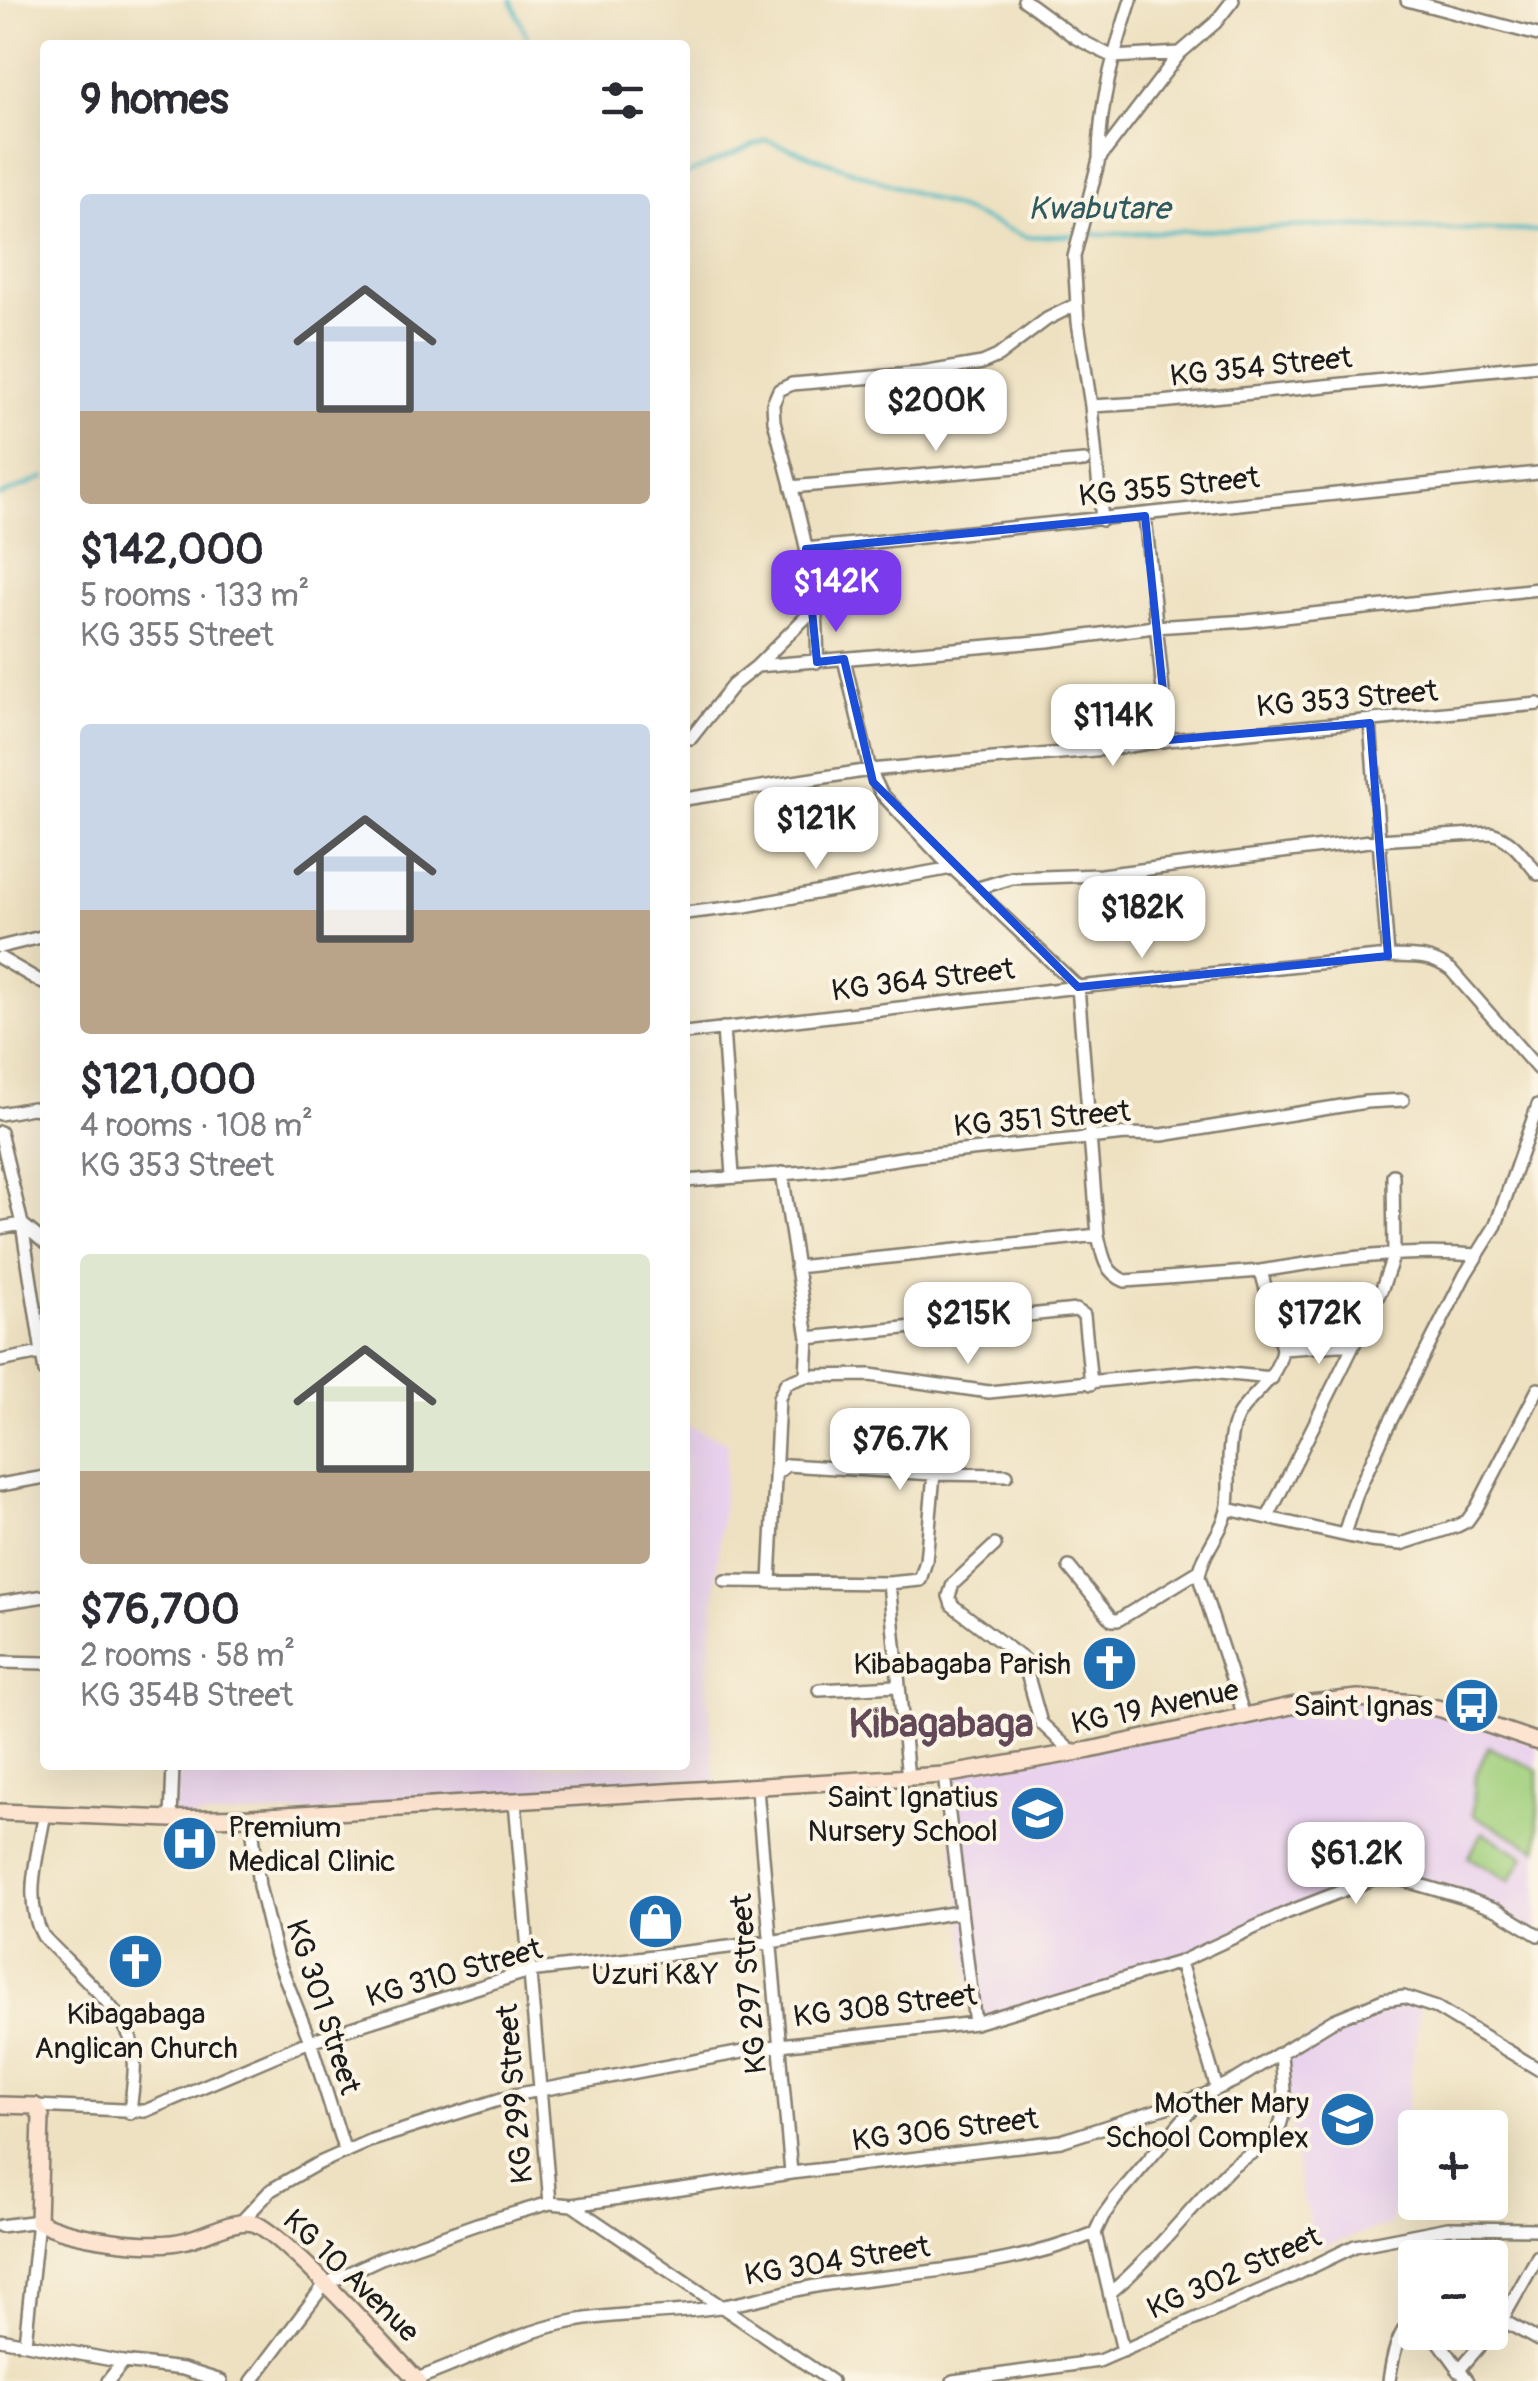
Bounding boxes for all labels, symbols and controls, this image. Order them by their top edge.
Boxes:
icon: filters [595,73,650,128]
text: 9 homes [80,74,229,126]
water label: Kwabutare [1028,189,1173,229]
icon: home [275,259,455,439]
street label: KG 354 Street [1168,339,1355,395]
pin: $200K [866,369,1006,454]
text: $200K [887,381,985,421]
street label: KG 355 Street [1077,459,1262,515]
text: $142,000 [80,524,264,576]
pin: $142K [766,550,906,635]
text: $142K [793,562,879,602]
text: 5 rooms · 133 m² [80,576,310,616]
text: KG 355 Street [80,616,274,656]
street label: KG 353 Street [1255,673,1440,725]
pin: $114K [1043,684,1183,769]
text: $114K [1073,696,1153,736]
pin: $121K [746,787,886,872]
icon: home [275,789,455,969]
text: $121K [776,799,856,839]
pin: $182K [1072,876,1212,961]
text: $182K [1100,888,1184,928]
street label: KG 364 Street [829,950,1017,1010]
text: $121,000 [80,1054,256,1106]
street label: KG 351 Street [952,1093,1133,1145]
text: 4 rooms · 108 m² [80,1106,313,1146]
text: KG 353 Street [80,1146,274,1186]
pin: $215K [898,1282,1038,1367]
pin: $172K [1249,1282,1389,1367]
text: $215K [926,1294,1010,1334]
text: $172K [1277,1294,1361,1334]
icon: home [275,1319,455,1499]
pin: $76.7K [819,1408,981,1493]
text: $76.7K [852,1420,948,1460]
text: $76,700 [80,1584,240,1636]
church icon: Kibabagaba Parish [1080,1634,1140,1694]
text: 2 rooms · 58 m² [80,1636,295,1676]
place label: Kibabagaba Parish [853,1646,1071,1683]
street label: KG 19 Avenue [1068,1671,1242,1743]
text: KG 354B Street [80,1676,293,1716]
bus stop icon: Saint Ignas [1442,1676,1502,1736]
place label: Saint Ignas [1293,1688,1433,1725]
district label: Kibagabaga [848,1700,1034,1749]
place label: Saint Ignatius Nursery School [808,1779,998,1850]
school or university icon: Saint Ignatius Nursery School [1007,1784,1067,1844]
place label: Premium Medical Clinic [228,1809,396,1880]
hospital icon: Premium Medical Clinic [159,1814,219,1874]
pin: $61.2K [1275,1822,1437,1907]
text: $61.2K [1310,1834,1402,1874]
shop icon: Uzuri K&Y [625,1891,685,1951]
street label: KG 297 Street [723,1892,775,2075]
street label: KG 301 Street [277,1915,369,2100]
street label: KG 310 Street [362,1930,547,2016]
church icon: Kibagabaga Anglican Church [106,1932,166,1992]
place label: Uzuri K&Y [591,1956,719,1993]
street label: KG 308 Street [791,1976,980,2036]
place label: Kibagabaga Anglican Church [34,1996,238,2067]
street label: KG 299 Street [489,2002,541,2185]
place label: Mother Mary School Complex [1105,2085,1309,2156]
school or university icon: Mother Mary School Complex [1318,2090,1378,2150]
street label: KG 306 Street [850,2100,1041,2160]
map controls [1398,2110,1508,2350]
button: + [1398,2110,1508,2220]
street label: KG 10 Avenue [275,2202,427,2350]
street label: KG 302 Street [1141,2218,1327,2328]
street label: KG 304 Street [742,2228,933,2294]
button: − [1398,2240,1508,2350]

